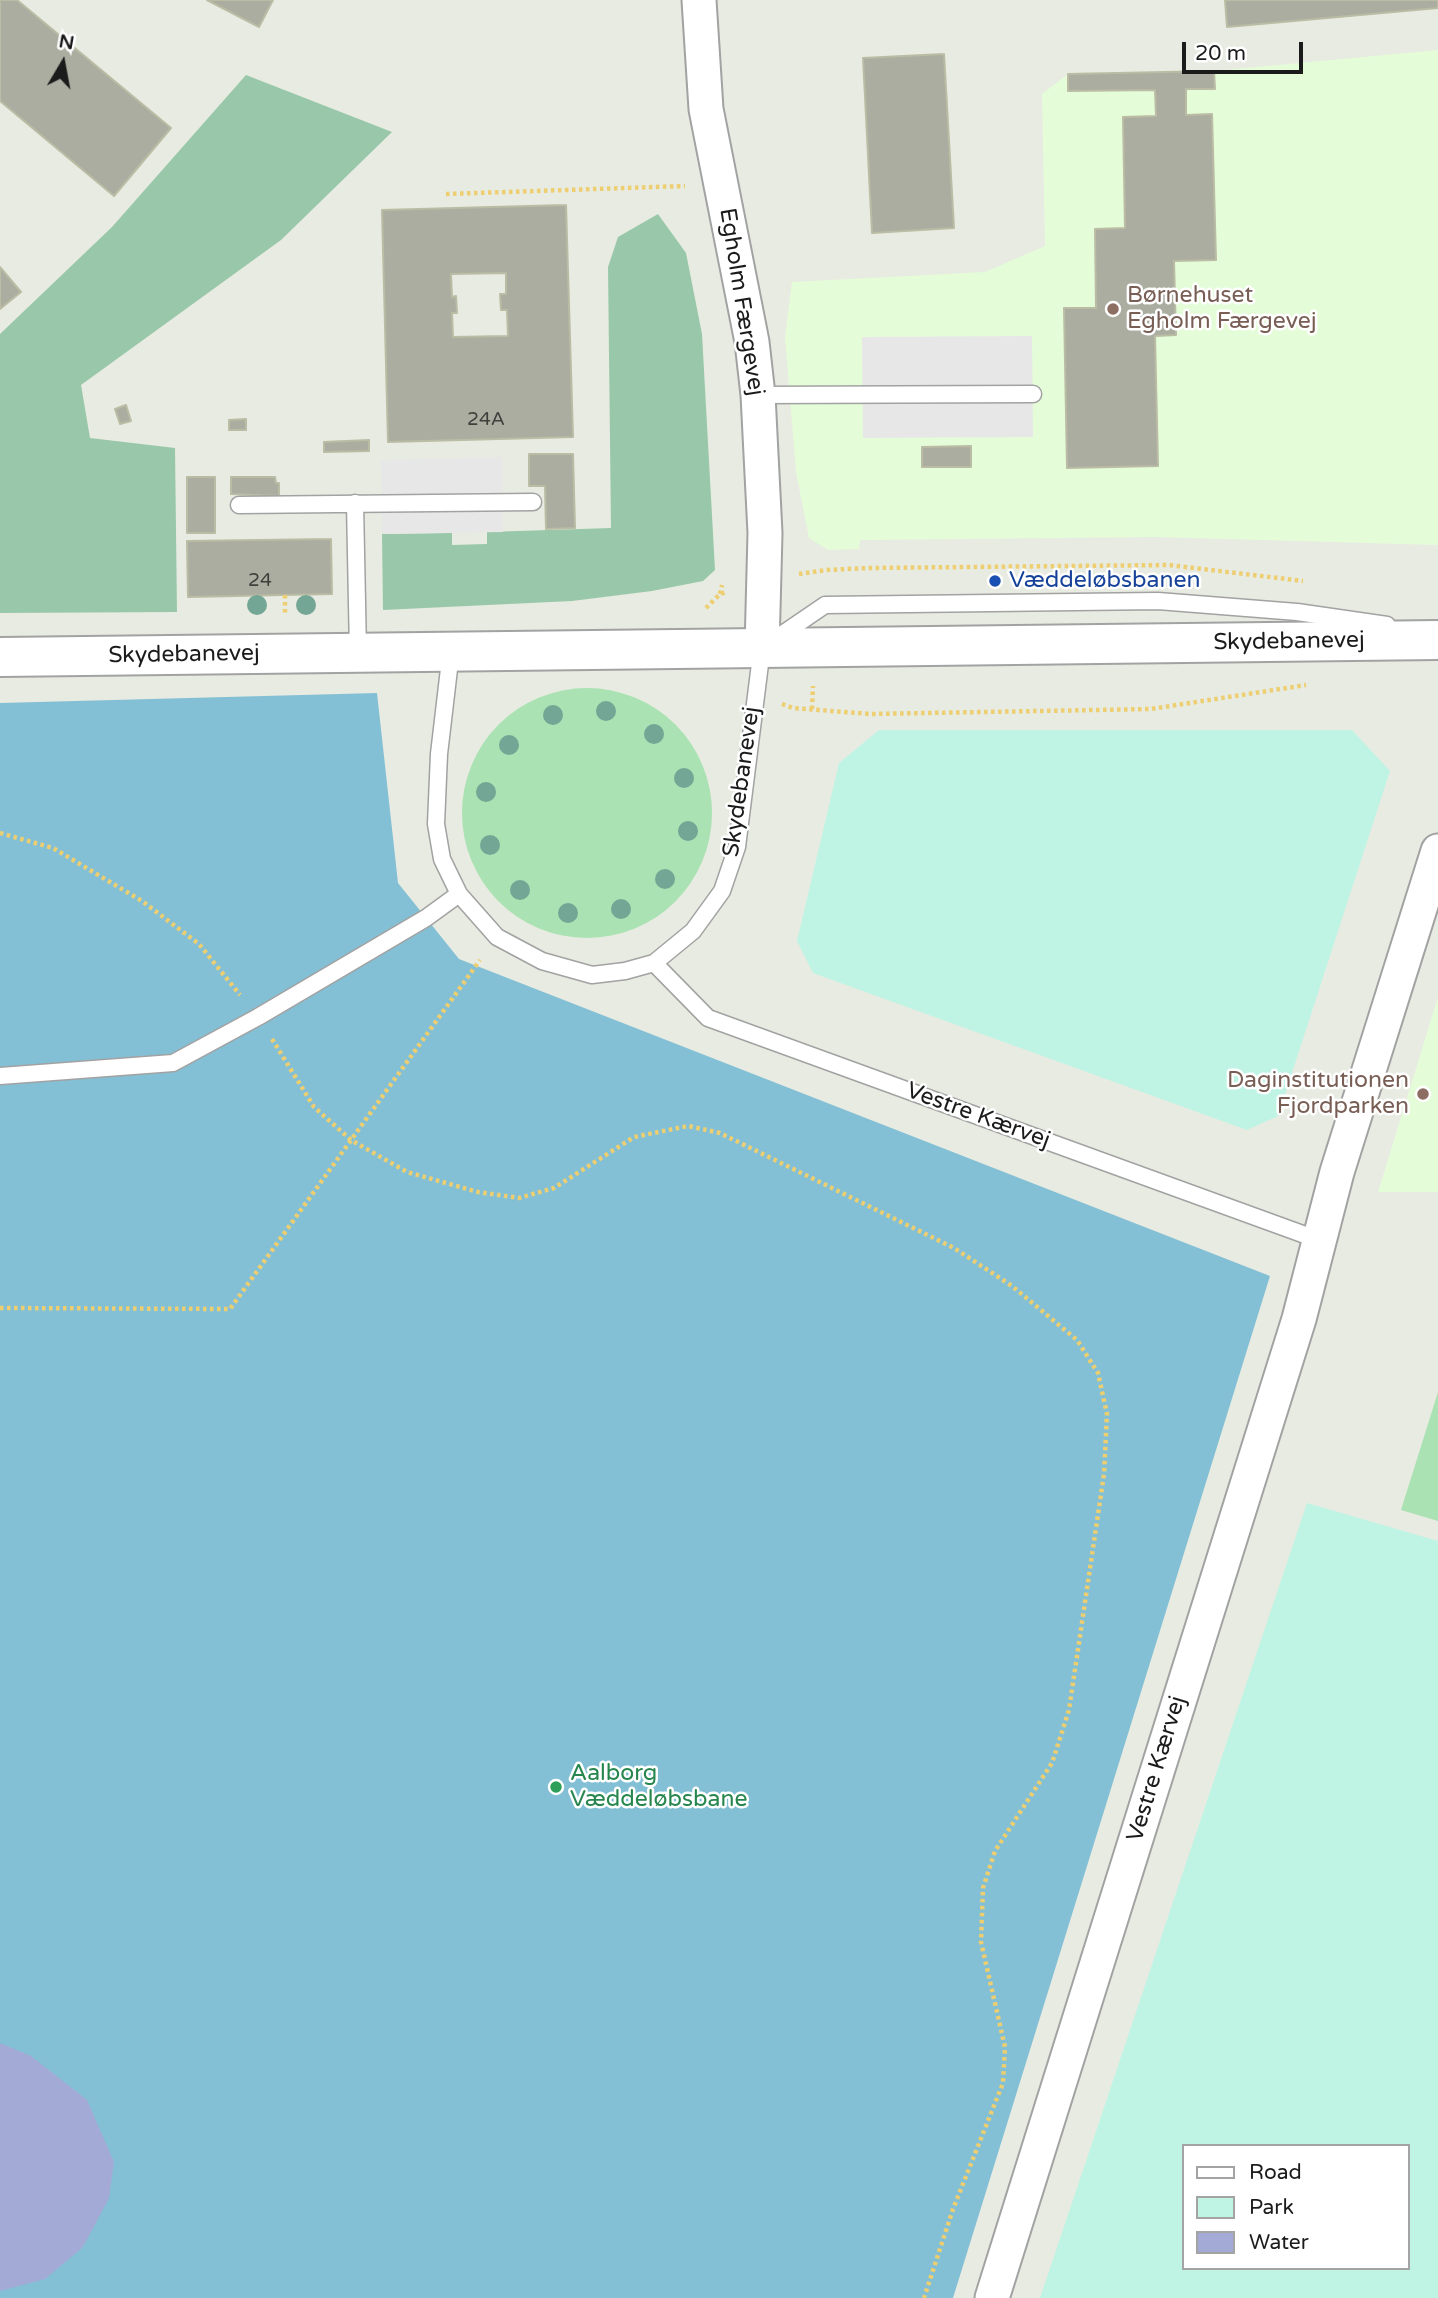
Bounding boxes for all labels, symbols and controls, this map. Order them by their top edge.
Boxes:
north arrow [28,28,98,98]
scale bar [1186,28,1307,72]
text: N [57,30,76,54]
text: 20 m [1195,41,1246,66]
street label: Egholm Færgevej [713,206,769,398]
place label: Børnehuset Egholm Færgevej [1127,282,1317,336]
marker: Børnehuset Egholm Færgevej [1105,301,1121,317]
house number: 24A [467,409,505,431]
place label: Væddeløbsbanen [1009,567,1200,595]
house number: 24 [248,570,272,592]
marker: Væddeløbsbanen [987,573,1003,589]
street label: Skydebanevej [1213,627,1365,657]
street label: Skydebanevej [108,640,260,670]
street label: Skydebanevej [718,705,766,859]
place label: Daginstitutionen Fjordparken [1227,1067,1409,1121]
street label: Vestre Kærvej [902,1077,1054,1155]
marker: Daginstitutionen Fjordparken [1415,1086,1431,1102]
street label: Vestre Kærvej [1122,1693,1192,1845]
place label: Aalborg Væddeløbsbane [570,1760,747,1814]
marker: Aalborg Væddeløbsbane [548,1779,564,1795]
legend [1182,2144,1410,2270]
text: Road [1249,2160,1302,2185]
text: Park [1249,2195,1294,2220]
text: Water [1249,2230,1309,2255]

